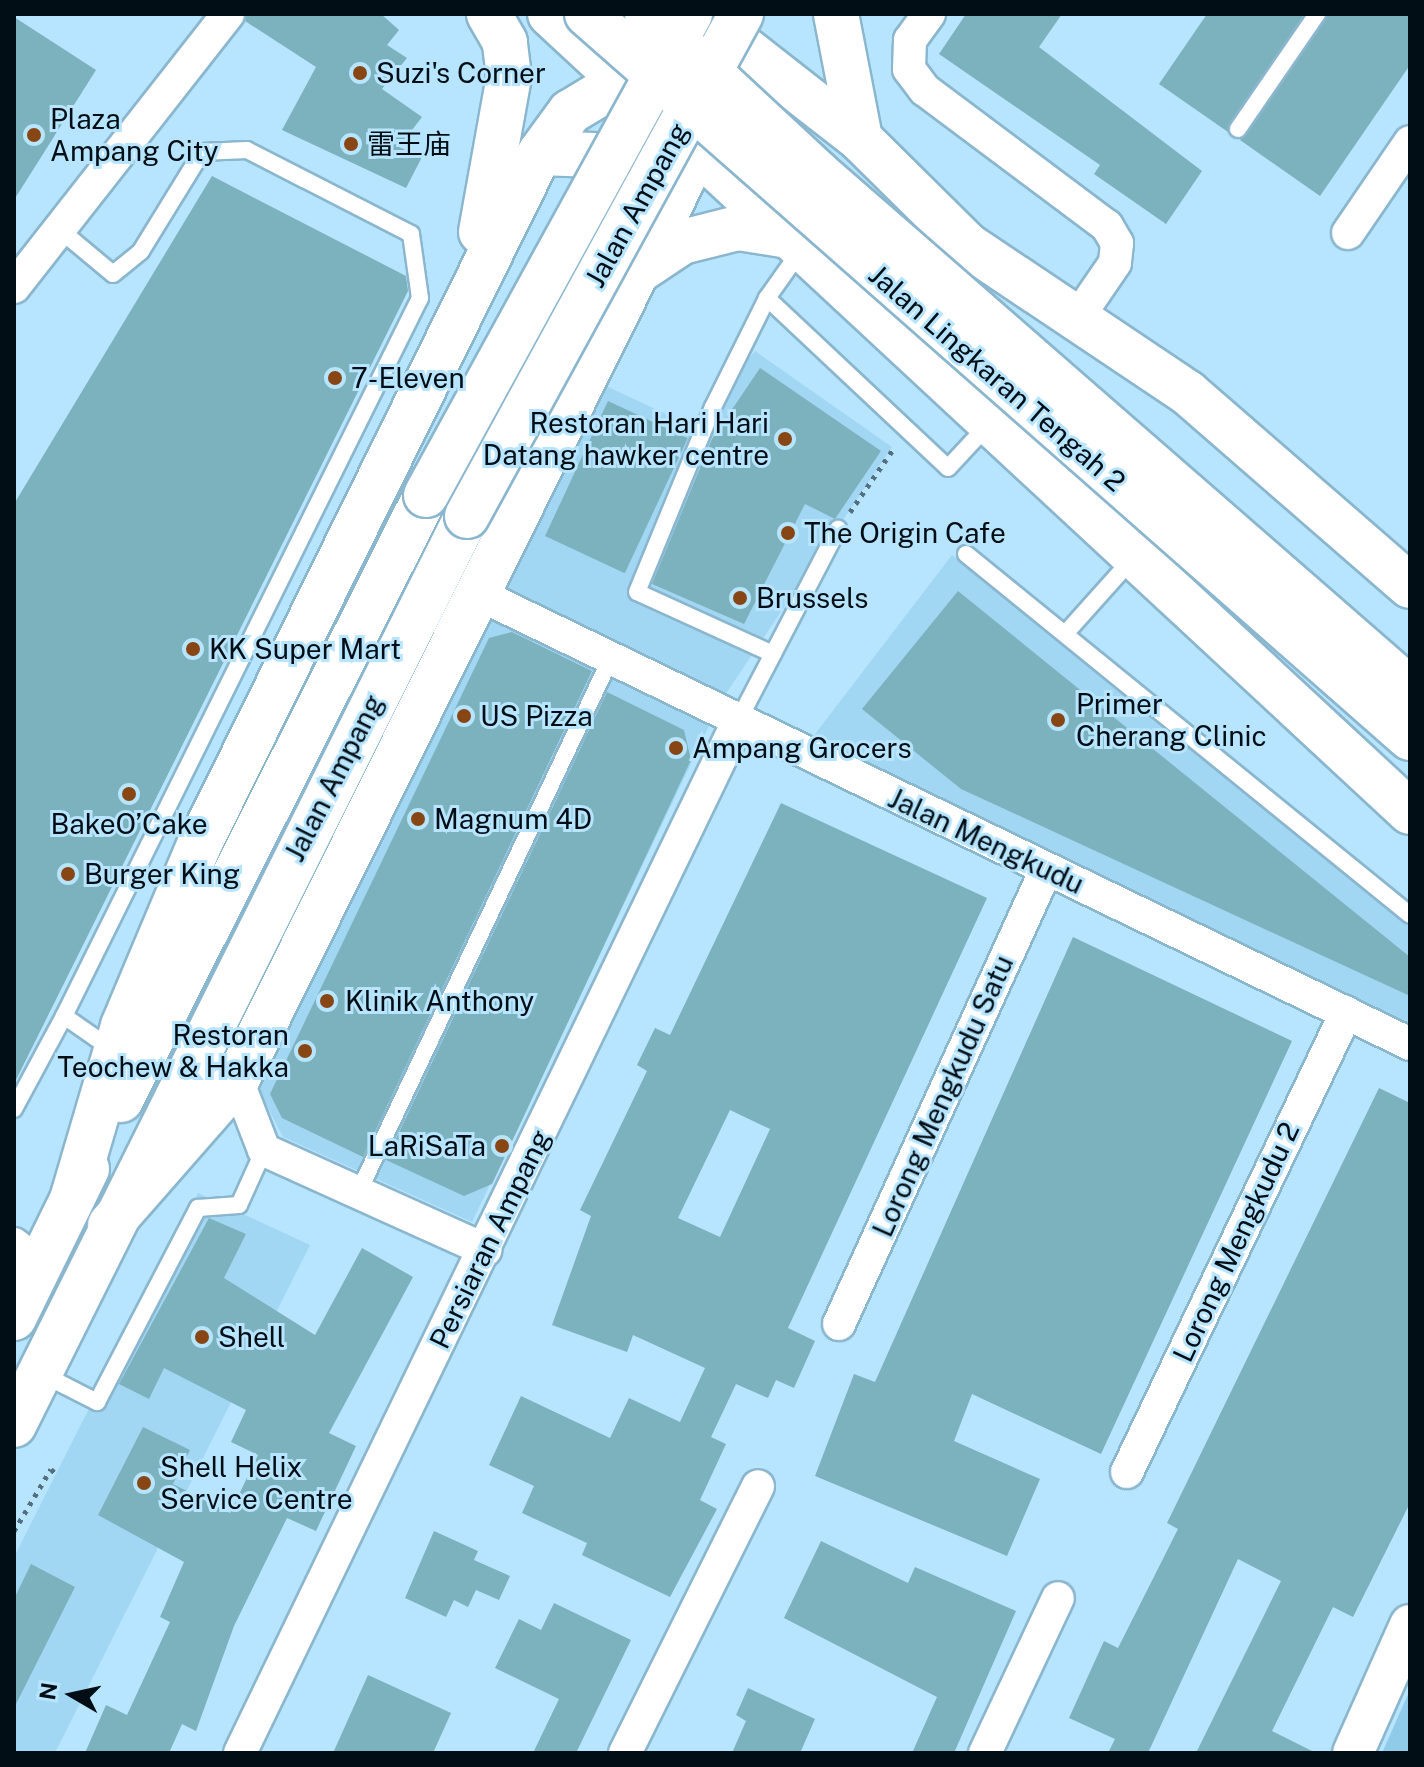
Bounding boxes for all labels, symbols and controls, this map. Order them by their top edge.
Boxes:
place label: Suzi's Corner [376,56,546,90]
marker: Suzi's Corner [351,64,369,82]
place label: Plaza Ampang City [50,102,219,168]
street label: Jalan Ampang [578,117,696,293]
marker: Plaza Ampang City [25,126,43,144]
place label: 雷王庙 [367,127,451,161]
marker: 雷王庙 [342,135,360,153]
street label: Jalan Lingkaran Tengah 2 [862,258,1132,498]
place label: 7-Eleven [351,361,465,395]
marker: 7-Eleven [326,369,344,387]
place label: Restoran Hari Hari Datang hawker centre [482,406,769,472]
marker: Restoran Hari Hari Datang hawker centre [776,430,794,448]
place label: The Origin Cafe [804,516,1006,550]
marker: The Origin Cafe [779,524,797,542]
place label: Brussels [756,581,868,615]
marker: Brussels [731,589,749,607]
place label: KK Super Mart [209,632,401,666]
marker: KK Super Mart [184,640,202,658]
place label: Primer Cherang Clinic [1076,687,1267,753]
street label: Jalan Ampang [278,689,390,867]
place label: US Pizza [480,699,593,733]
marker: US Pizza [455,707,473,725]
marker: Primer Cherang Clinic [1047,709,1069,731]
place label: Ampang Grocers [692,731,912,765]
marker: Ampang Grocers [667,739,685,757]
street label: Jalan Mengkudu [883,781,1089,901]
marker: BakeO’Cake [120,785,138,803]
place label: Magnum 4D [434,802,592,836]
place label: BakeO’Cake [50,807,208,841]
marker: Magnum 4D [409,810,427,828]
place label: Burger King [84,857,240,891]
marker: Burger King [59,865,77,883]
street label: Lorong Mengkudu Satu [866,950,1020,1242]
place label: Klinik Anthony [345,984,534,1018]
marker: Klinik Anthony [316,990,338,1012]
place label: Restoran Teochew & Hakka [57,1018,289,1084]
marker: Restoran Teochew & Hakka [296,1042,314,1060]
street label: Lorong Mengkudu 2 [1166,1117,1306,1367]
street label: Persiaran Ampang [422,1124,558,1354]
place label: LaRiSaTa [368,1129,486,1163]
marker: LaRiSaTa [493,1137,511,1155]
place label: Shell [218,1320,285,1354]
marker: Shell [193,1328,211,1346]
place label: Shell Helix Service Centre [160,1450,353,1516]
marker: Shell Helix Service Centre [135,1474,153,1492]
north arrow [32,1655,112,1735]
text: N [34,1681,62,1702]

